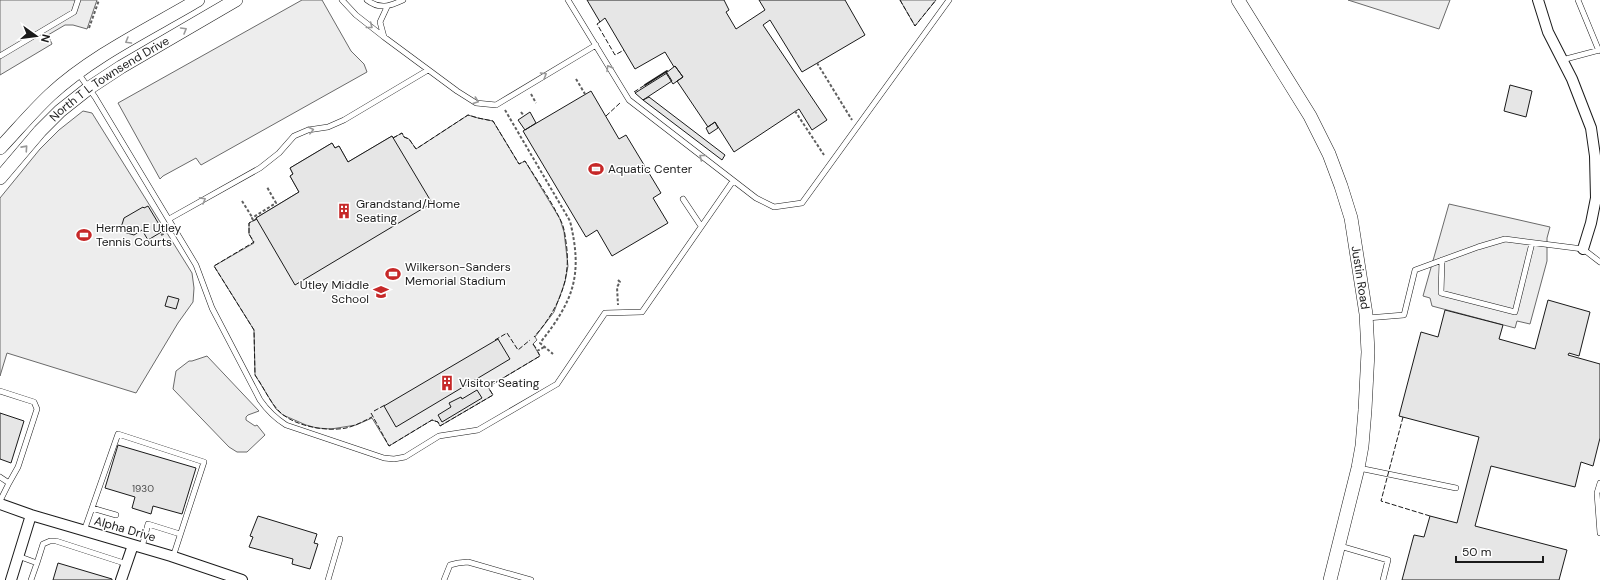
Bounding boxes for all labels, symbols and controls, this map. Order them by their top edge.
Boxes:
north arrow [16,16,56,56]
one-way arrow [366,22,373,29]
one-way arrow [180,28,187,35]
text: N [38,33,53,44]
street label: North T L Townsend Drive [46,33,172,125]
one-way arrow [125,36,132,43]
one-way arrow [607,65,614,72]
one-way arrow [540,73,547,80]
one-way arrow [472,97,479,105]
one-way arrow [307,126,314,135]
one-way arrow [20,145,27,153]
one-way arrow [700,155,707,162]
sports icon: Aquatic Center [587,160,605,178]
place label: Aquatic Center [608,161,693,177]
place label: Grandstand/Home Seating [356,196,460,226]
one-way arrow [199,198,206,205]
building icon: Grandstand/Home Seating [335,202,353,220]
place label: Herman E Utley Tennis Courts [96,220,182,250]
sports icon: Herman E Utley Tennis Courts [75,226,93,244]
street label: Justin Road [1347,245,1373,311]
place label: Wilkerson-Sanders Memorial Stadium [405,259,511,289]
sports icon: Wilkerson-Sanders Memorial Stadium [384,265,402,283]
place label: Utley Middle School [300,277,369,307]
school or university icon: Utley Middle School [372,283,390,301]
building icon: Visitor Seating [438,374,456,392]
place label: Visitor Seating [459,375,540,391]
house number: 1930 [132,482,154,495]
street label: Alpha Drive [92,513,158,545]
scale bar [1456,538,1543,564]
text: 50 m [1462,544,1491,560]

